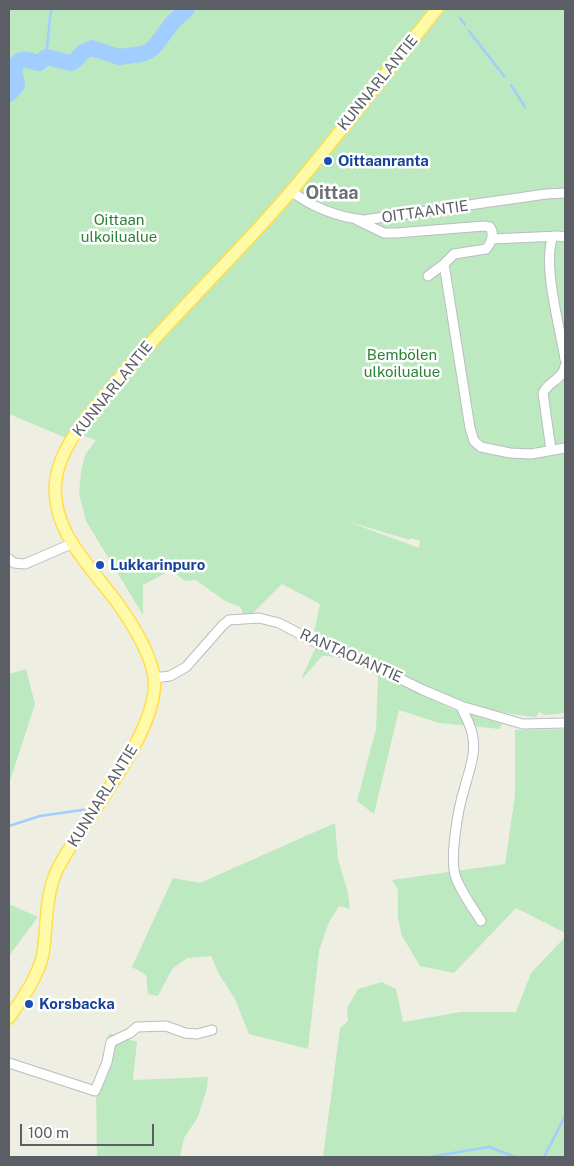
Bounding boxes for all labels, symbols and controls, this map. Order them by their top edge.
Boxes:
street label: KUNNARLANTIE [334,32,422,134]
place label: Oittaanranta [338,152,429,170]
marker: Oittaanranta [322,155,334,167]
district label: Oittaa [306,182,358,204]
street label: OITTAANTIE [381,197,469,227]
park label: Oittaan ulkoilualue [81,211,157,246]
street label: KUNNARLANTIE [69,338,157,440]
park label: Bembölen ulkoilualue [364,346,440,381]
place label: Lukkarinpuro [110,556,205,574]
marker: Lukkarinpuro [94,559,106,571]
street label: RANTAOJANTIE [297,625,405,687]
street label: KUNNARLANTIE [64,742,142,850]
place label: Korsbacka [39,995,115,1013]
marker: Korsbacka [23,998,35,1010]
scale bar [22,1114,156,1146]
text: 100 m [28,1124,69,1141]

